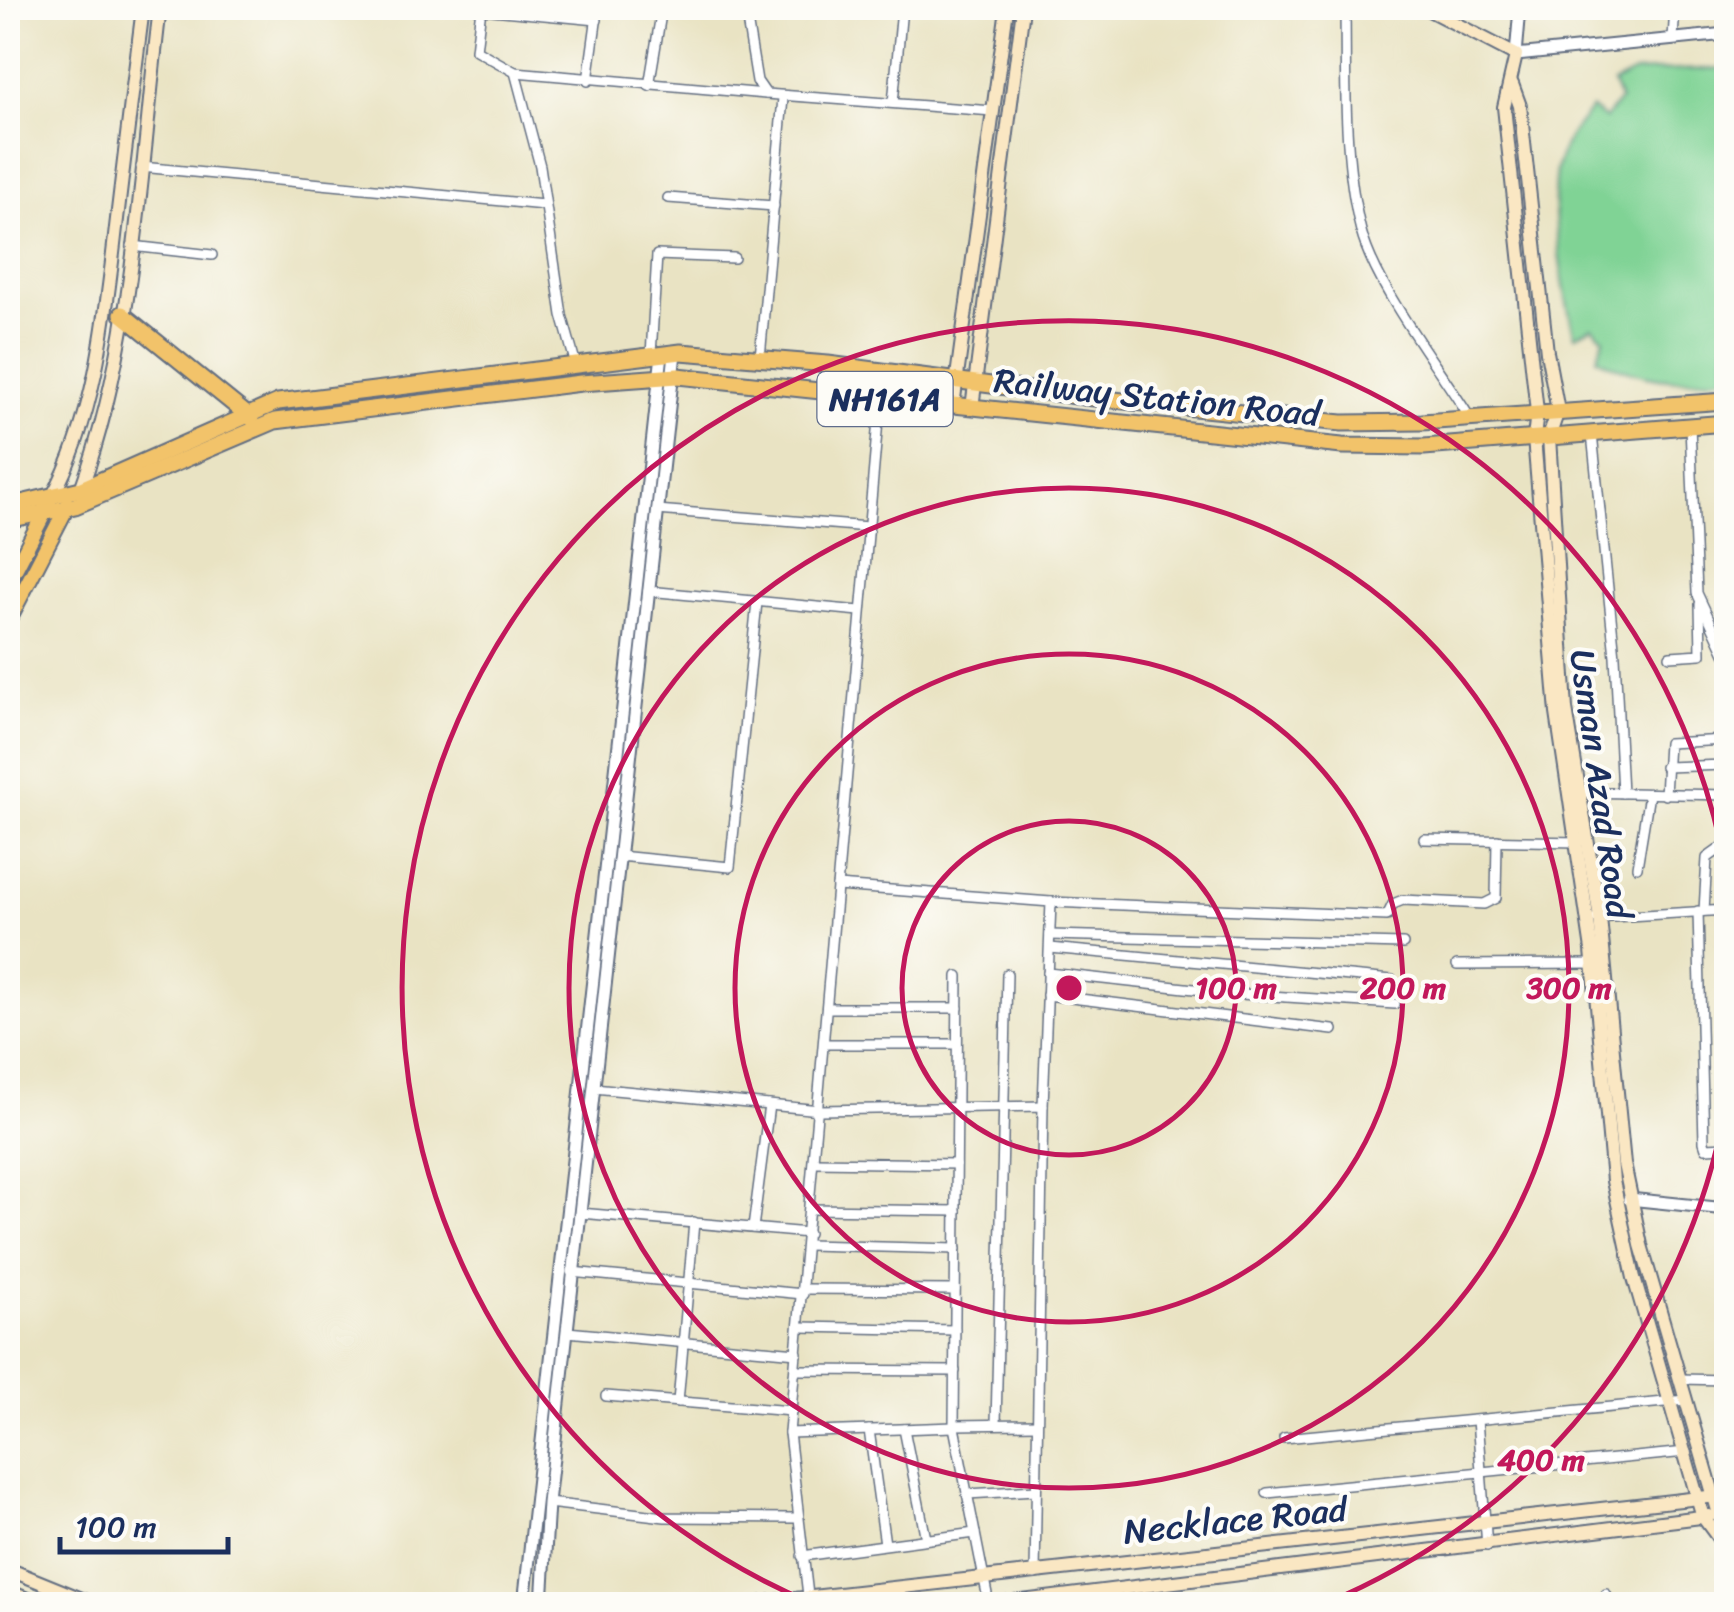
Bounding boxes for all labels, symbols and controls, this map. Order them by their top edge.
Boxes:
street label: Railway Station Road [991,349,1326,445]
road number: NH161A [818,372,952,426]
street label: Usman Azad Road [1551,646,1651,925]
text: 100 m [1195,961,1277,1015]
text: 200 m [1360,961,1446,1015]
text: 300 m [1525,961,1612,1015]
centre of rings [1051,970,1087,1006]
text: 400 m [1497,1433,1585,1487]
street label: Necklace Road [1120,1477,1352,1563]
scale bar [60,1492,228,1554]
text: 100 m [75,1500,157,1554]

